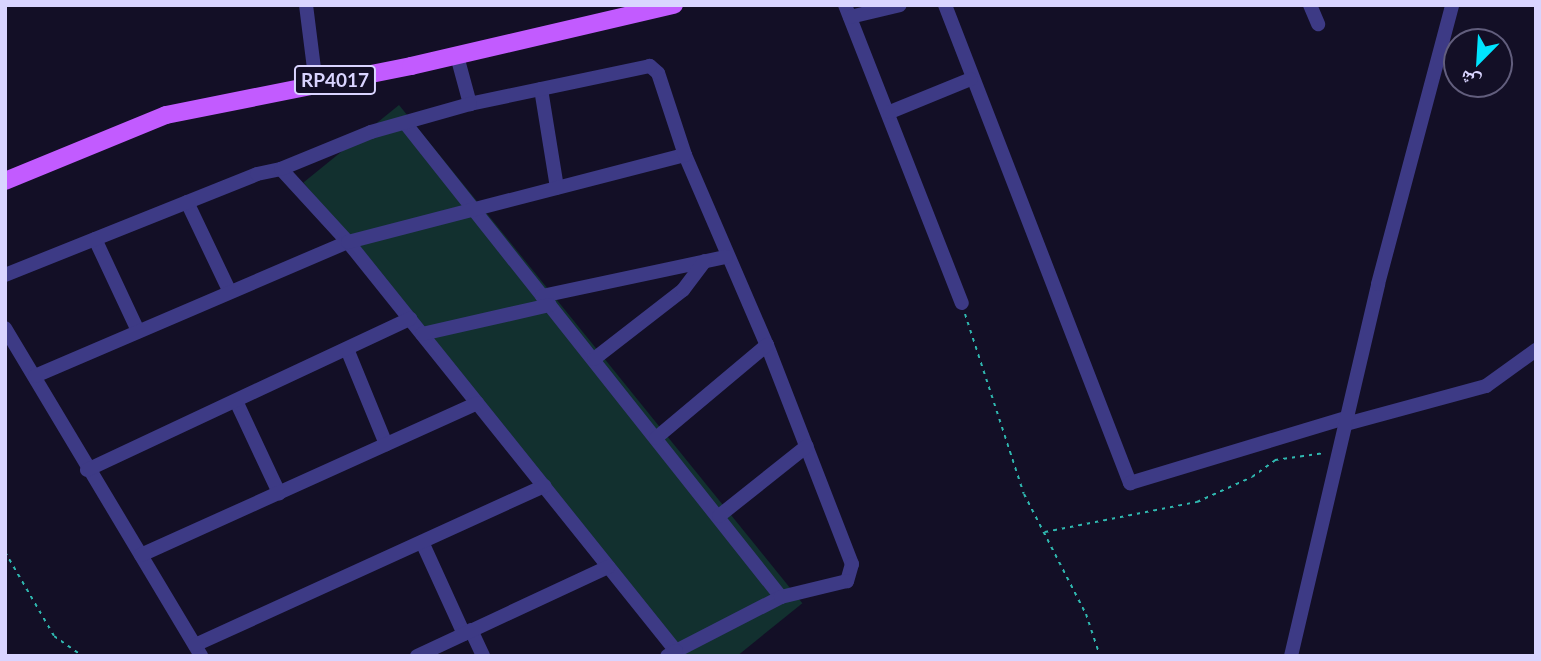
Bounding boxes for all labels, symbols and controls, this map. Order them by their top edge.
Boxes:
north arrow [1443,28,1513,98]
road number: RP4017 [293,64,377,96]
text: ش [1456,66,1484,95]

